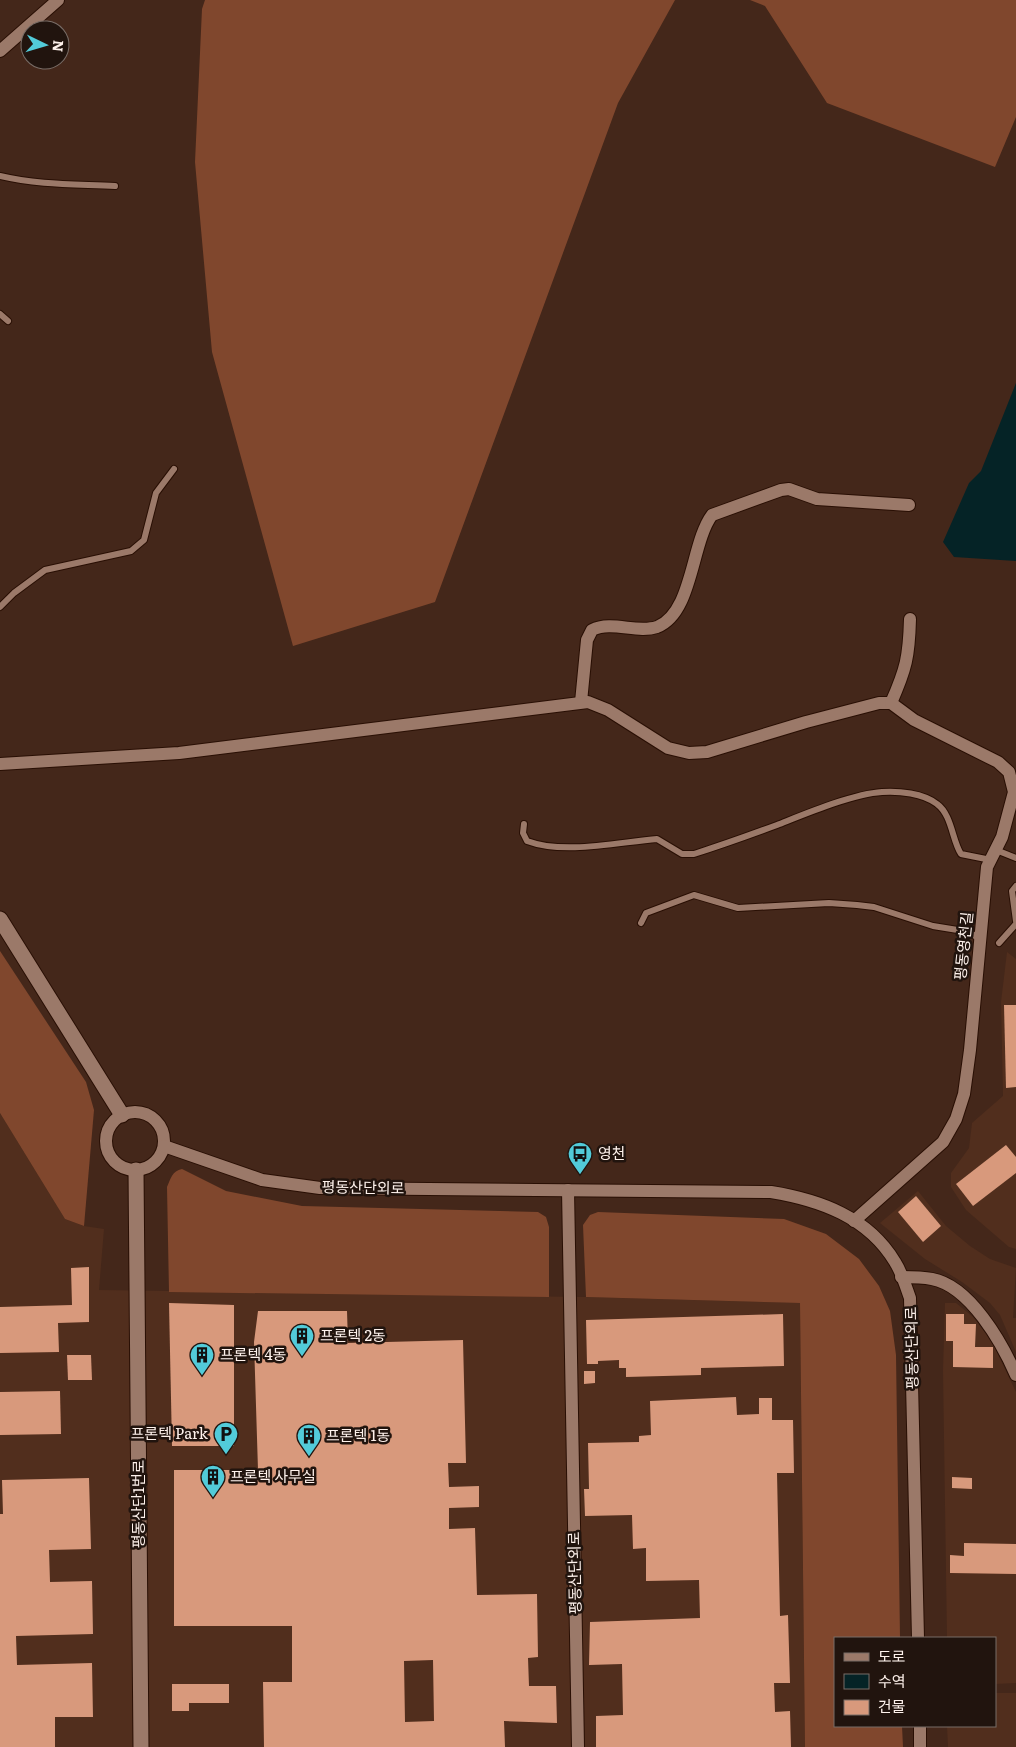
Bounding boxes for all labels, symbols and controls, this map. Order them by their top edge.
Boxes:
north arrow [20,20,70,70]
text: N [48,39,69,53]
street label: 평동영천길 [947,910,978,981]
bus stop icon: 영천 [567,1141,593,1175]
place label: 영천 [598,1141,626,1164]
street label: 평동산단외로 [321,1174,405,1199]
street label: 평동산단외로 [898,1306,923,1390]
building icon: 프론텍 2동 [289,1323,315,1357]
place label: 프론텍 2동 [320,1323,386,1346]
building icon: 프론텍 4동 [189,1342,215,1376]
place label: 프론텍 4동 [220,1342,286,1365]
place label: 프론텍 Park [131,1421,209,1444]
parking icon: 프론텍 Park [213,1421,239,1455]
building icon: 프론텍 1동 [296,1423,322,1457]
place label: 프론텍 1동 [326,1423,390,1446]
street label: 평동산단1번로 [126,1460,149,1548]
building icon: 프론텍 사무실 [200,1464,226,1498]
place label: 프론텍 사무실 [230,1464,316,1487]
street label: 평동산단외로 [561,1531,586,1615]
legend [834,1637,996,1727]
text: 도로 [878,1644,906,1667]
text: 수역 [878,1669,906,1692]
text: 건물 [878,1694,906,1717]

